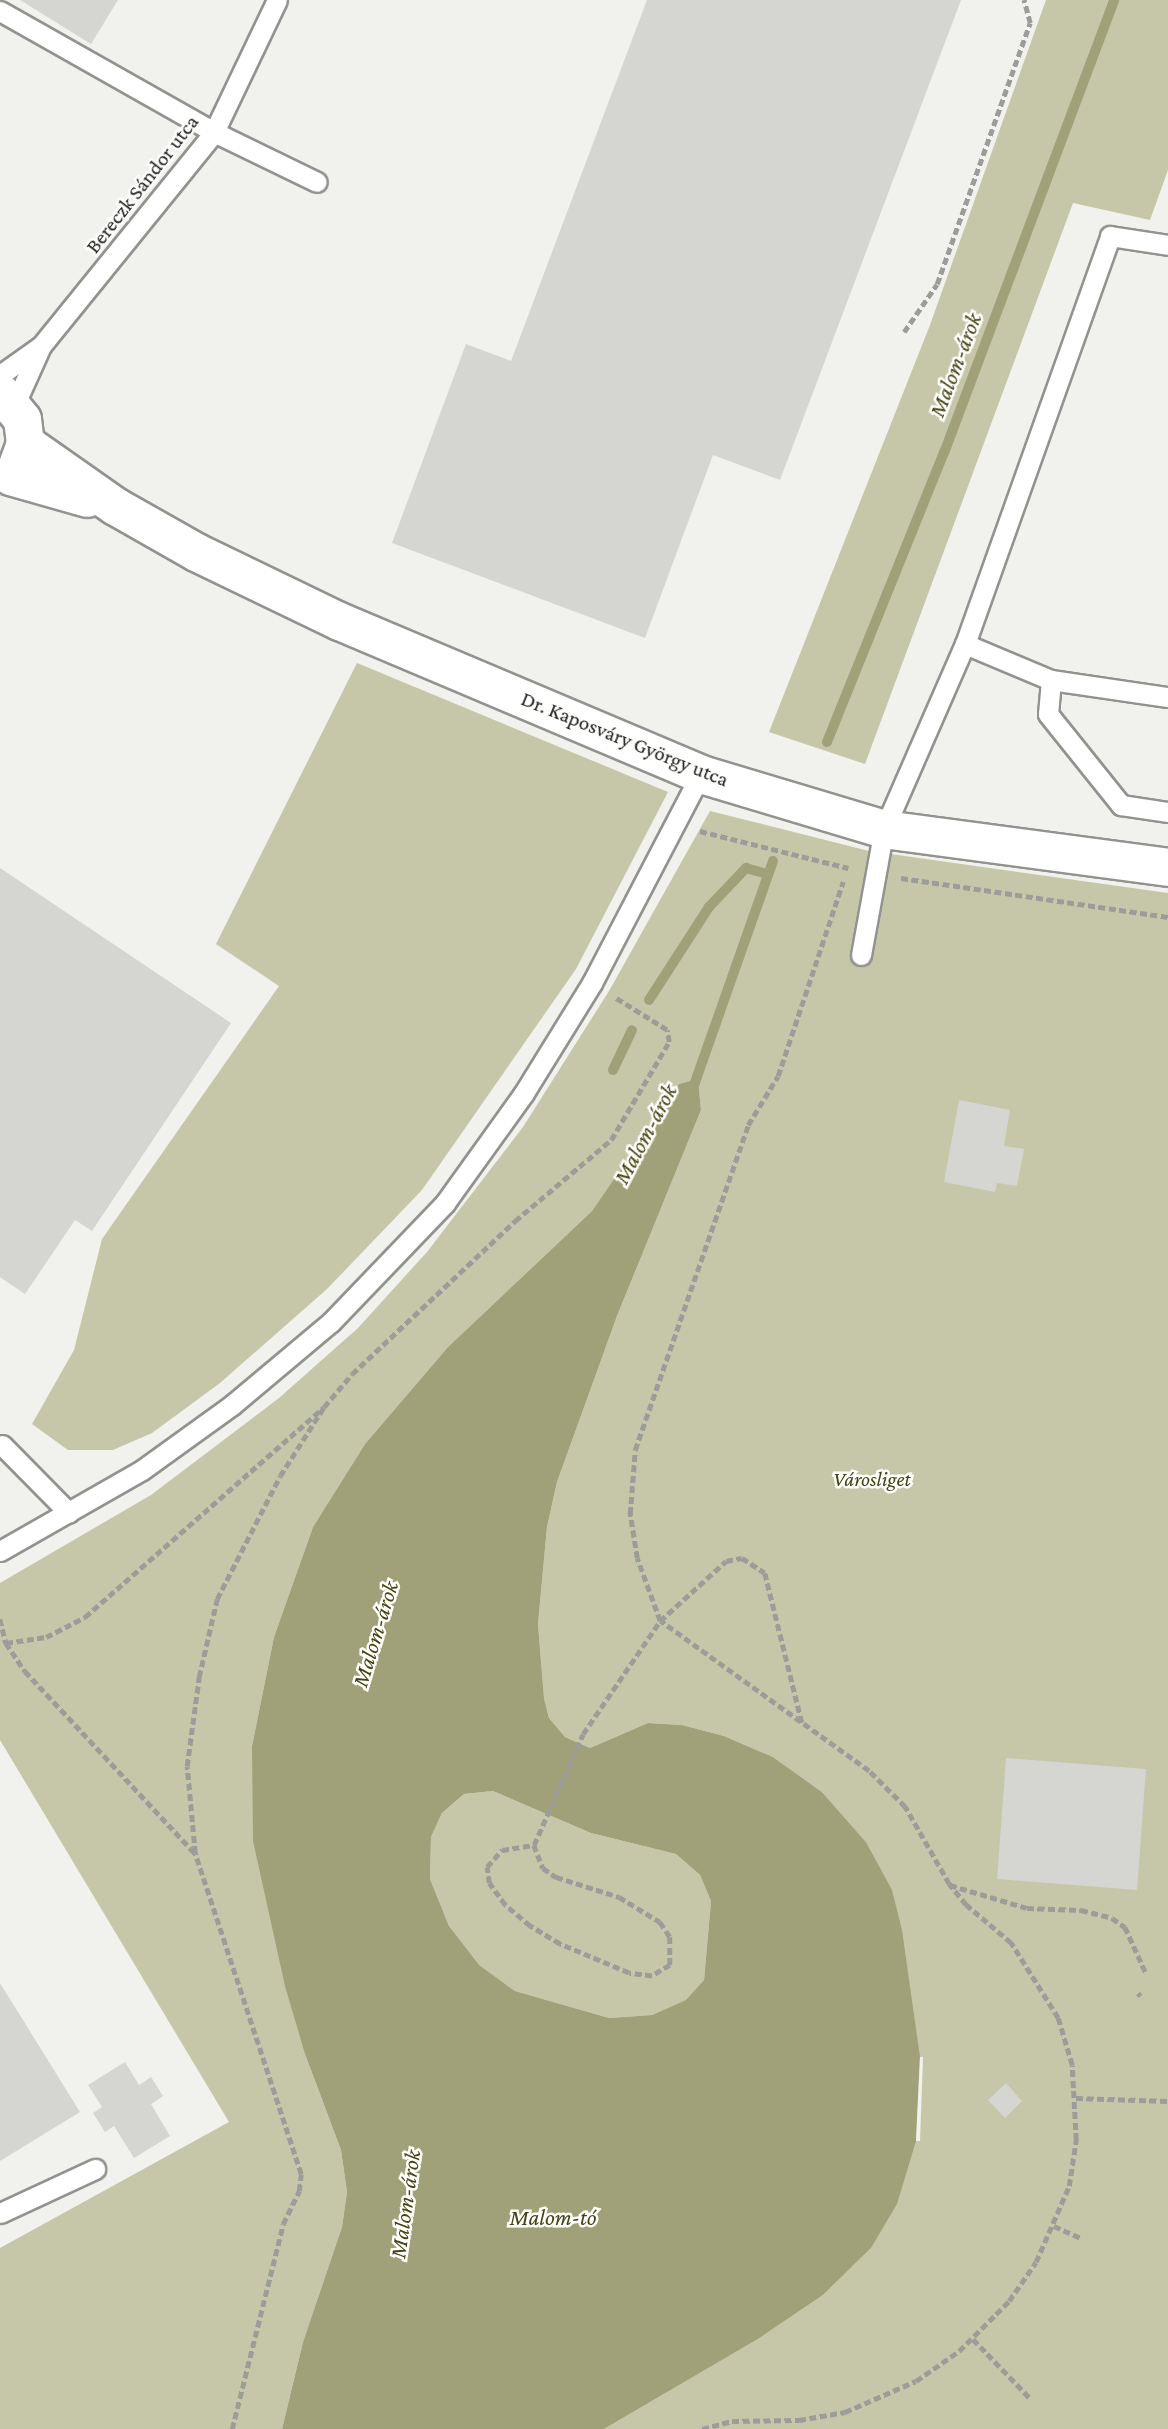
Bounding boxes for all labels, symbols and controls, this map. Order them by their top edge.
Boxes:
street label: Bereczk Sándor utca [80,110,204,258]
water label: Malom-árok [923,309,987,421]
street label: Dr. Kaposváry György utca [518,686,732,792]
water label: Malom-árok [607,1079,683,1189]
park label: Városliget [833,1466,911,1492]
water label: Malom-árok [346,1578,404,1690]
water label: Malom-árok [384,2148,426,2260]
water label: Malom-tó [509,2203,597,2231]

